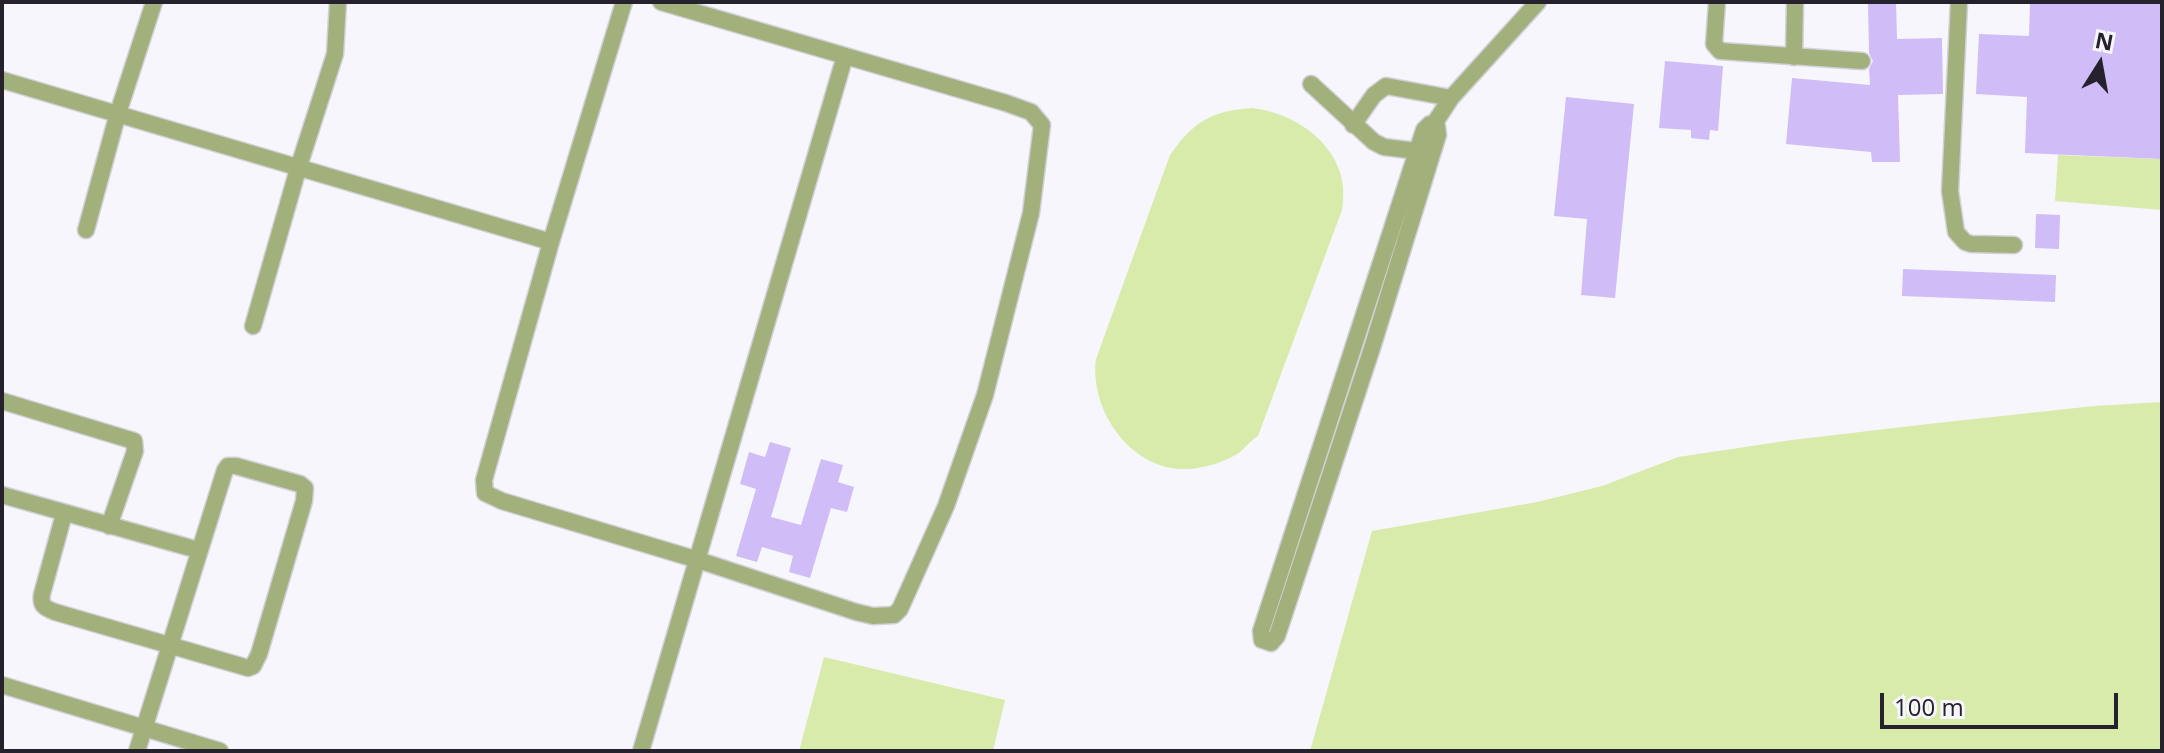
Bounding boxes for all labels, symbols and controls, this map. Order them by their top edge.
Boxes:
north arrow [2060,24,2140,104]
text: N [2093,24,2116,57]
scale bar [1884,677,2122,727]
text: 100 m [1894,690,1964,723]

